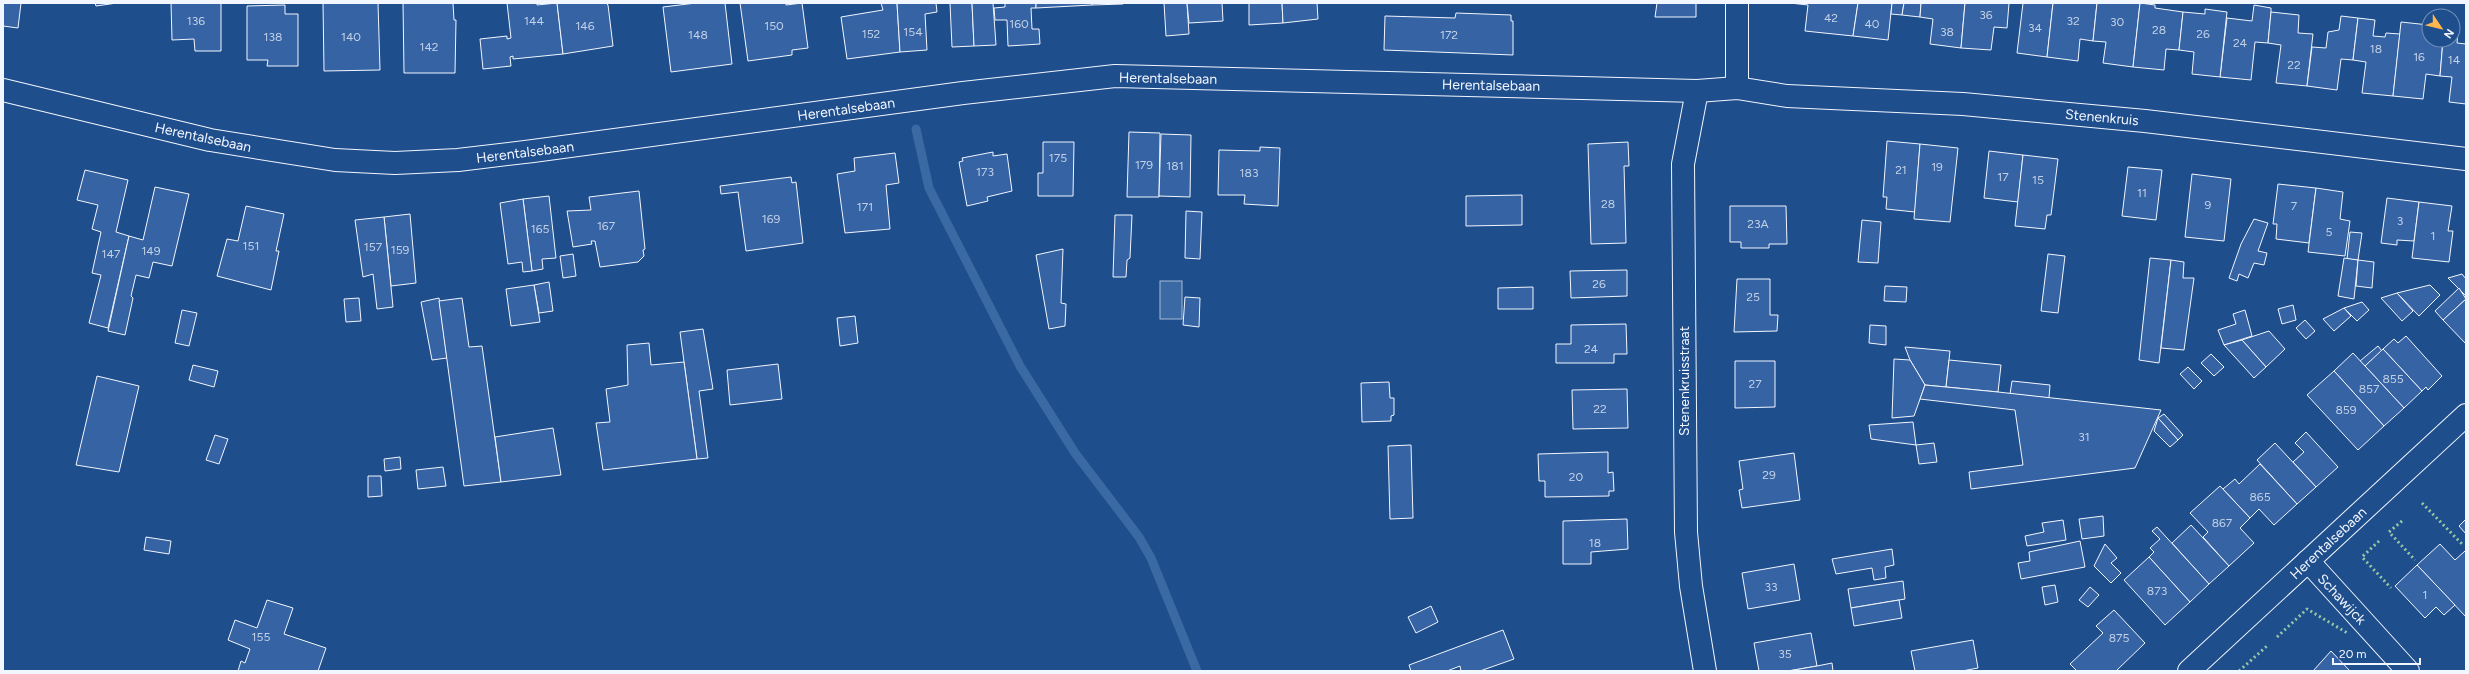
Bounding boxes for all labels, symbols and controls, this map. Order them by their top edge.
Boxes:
house number: 36 [1979,8,1993,22]
north arrow [2421,8,2461,48]
house number: 42 [1824,11,1838,25]
house number: 136 [187,14,205,28]
house number: 144 [524,14,544,28]
house number: 32 [2066,14,2080,28]
house number: 30 [2110,15,2124,29]
house number: 160 [1009,17,1029,31]
house number: 40 [1864,17,1880,31]
house number: 146 [575,19,595,33]
house number: 150 [764,19,784,33]
house number: 34 [2028,21,2043,35]
house number: 28 [2152,23,2166,37]
house number: 154 [903,25,923,39]
house number: 38 [1940,25,1954,39]
text: N [2441,26,2457,41]
house number: 152 [862,27,880,41]
house number: 26 [2196,27,2210,41]
house number: 148 [688,28,708,42]
house number: 172 [1440,28,1458,42]
house number: 138 [264,30,282,44]
house number: 140 [341,30,361,44]
house number: 24 [2233,36,2248,50]
house number: 142 [419,40,439,54]
house number: 18 [2370,42,2382,56]
house number: 16 [2413,50,2425,64]
house number: 14 [2448,53,2461,67]
house number: 22 [2287,58,2301,72]
street label: Herentalsebaan [1119,69,1217,88]
street label: Herentalsebaan [1442,76,1540,95]
street label: Herentalsebaan [796,94,896,125]
street label: Stenenkruis [2064,106,2139,129]
street label: Herentalsebaan [153,119,253,156]
street label: Herentalsebaan [475,138,575,167]
house number: 175 [1049,151,1067,165]
house number: 179 [1135,158,1153,172]
house number: 181 [1166,159,1184,173]
house number: 19 [1931,160,1943,174]
house number: 21 [1895,163,1907,177]
house number: 173 [976,165,994,179]
house number: 183 [1240,166,1258,180]
house number: 17 [1997,170,2009,184]
house number: 15 [2032,173,2044,187]
house number: 11 [2137,186,2147,200]
house number: 28 [1601,197,1615,211]
house number: 9 [2205,198,2212,212]
house number: 7 [2291,199,2298,213]
house number: 171 [857,200,873,214]
house number: 169 [762,212,780,226]
house number: 3 [2397,214,2403,228]
house number: 23A [1747,217,1769,231]
house number: 167 [597,219,616,233]
house number: 165 [531,222,549,236]
house number: 5 [2326,225,2333,239]
house number: 1 [2431,229,2435,243]
house number: 151 [243,239,259,253]
house number: 157 [364,240,383,254]
house number: 159 [391,243,410,257]
house number: 149 [141,244,161,258]
house number: 147 [102,247,121,261]
house number: 26 [1592,277,1606,291]
house number: 25 [1746,290,1760,304]
street label: Stenenkruisstraat [1676,326,1693,436]
house number: 24 [1584,342,1599,356]
house number: 855 [2382,372,2404,386]
house number: 27 [1748,377,1762,391]
house number: 857 [2359,382,2380,396]
house number: 22 [1593,402,1607,416]
house number: 859 [2335,403,2357,417]
house number: 31 [2078,430,2090,444]
house number: 29 [1762,468,1776,482]
house number: 20 [1569,470,1584,484]
house number: 865 [2249,490,2271,504]
street label: Herentalsebaan [2287,504,2370,583]
house number: 867 [2212,516,2233,530]
house number: 18 [1589,536,1601,550]
street label: Schawijck [2314,570,2370,628]
house number: 33 [1764,580,1778,594]
house number: 873 [2147,584,2167,598]
house number: 1 [2423,588,2427,602]
house number: 155 [252,630,270,644]
house number: 875 [2109,631,2129,645]
scale bar [2333,640,2420,666]
house number: 35 [1778,647,1792,661]
text: 20 m [2339,647,2367,661]

